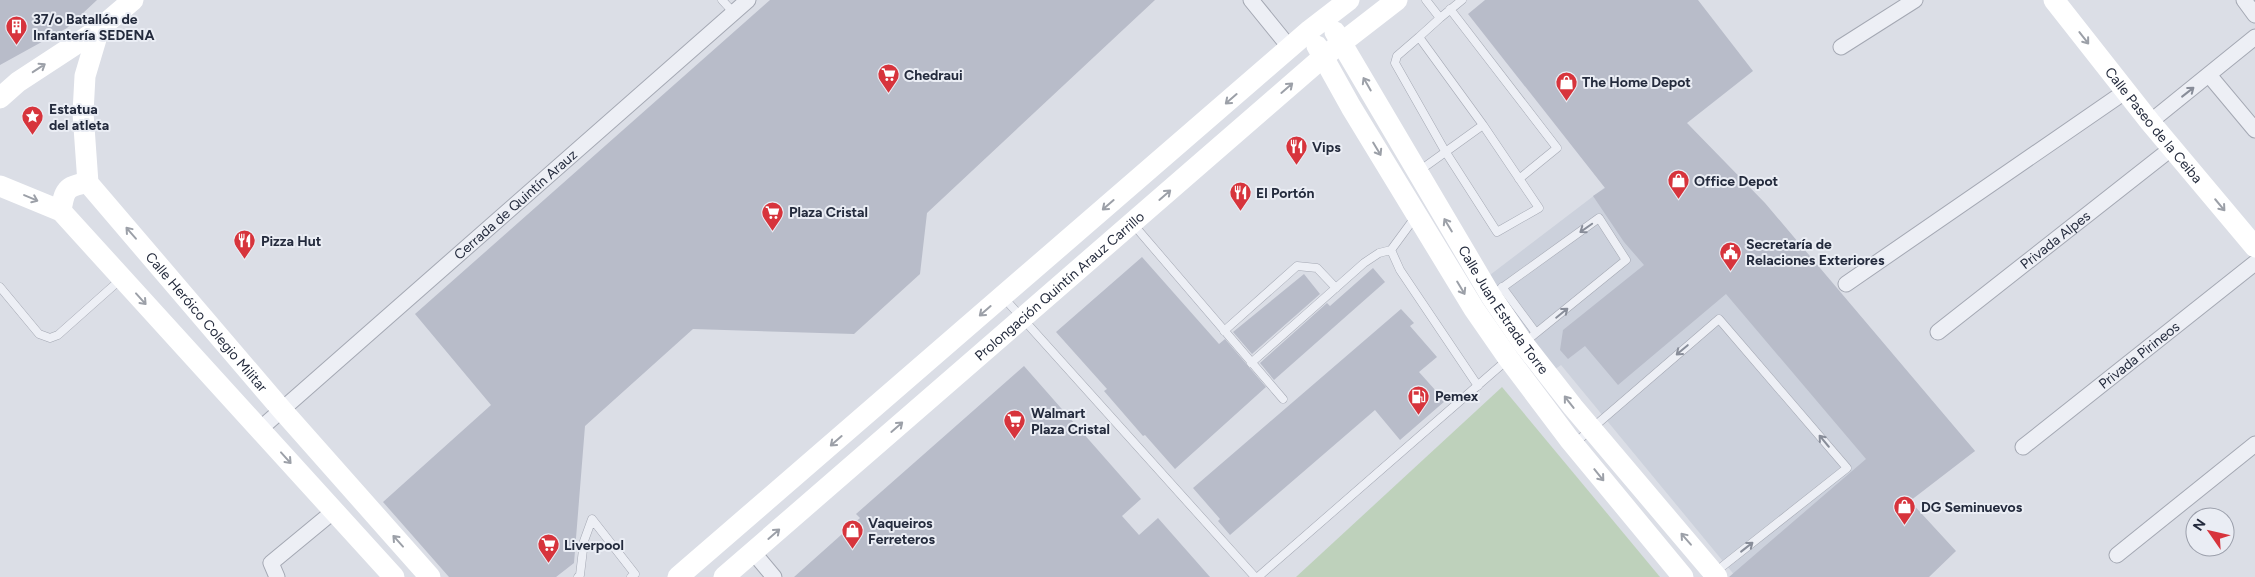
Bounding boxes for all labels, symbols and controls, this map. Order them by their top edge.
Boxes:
place label: 37/o Batallón de Infantería SEDENA [33,11,154,44]
building icon: 37/o Batallón de Infantería SEDENA [5,15,29,46]
one-way arrow [2079,31,2090,44]
one-way arrow [31,63,45,73]
supermarket icon: Chedraui [876,63,900,94]
street label: Calle Paseo de la Ceiba [2101,64,2206,187]
place label: Chedraui [904,67,963,84]
shop icon: The Home Depot [1554,70,1578,101]
place label: The Home Depot [1582,74,1691,91]
one-way arrow [1361,78,1371,92]
one-way arrow [1281,82,1294,94]
one-way arrow [2182,86,2195,97]
one-way arrow [1225,93,1238,104]
place label: Estatua del atleta [49,101,109,134]
place icon: Estatua del atleta [21,105,45,136]
restaurant icon: Vips [1284,135,1308,166]
place label: Vips [1312,139,1341,156]
one-way arrow [1372,141,1382,155]
street label: Cerrada de Quintín Arauz [450,146,580,263]
shop icon: Office Depot [1666,169,1690,200]
place label: Office Depot [1694,173,1779,190]
restaurant icon: El Portón [1228,181,1252,212]
place label: El Portón [1256,185,1314,202]
one-way arrow [1158,190,1171,201]
one-way arrow [23,194,38,204]
one-way arrow [2214,198,2225,211]
one-way arrow [1102,199,1115,210]
supermarket icon: Plaza Cristal [761,200,785,231]
place label: Plaza Cristal [789,204,868,221]
street label: Privada Alpes [2017,207,2093,273]
street label: Prolongación Quintín Arauz Carrillo [971,208,1148,364]
one-way arrow [1443,218,1453,232]
one-way arrow [1579,223,1593,233]
one-way arrow [125,227,136,240]
restaurant icon: Pizza Hut [233,229,257,260]
place label: Pizza Hut [261,233,322,250]
place label: Secretaría de Relaciones Exteriores [1746,236,1885,269]
public building icon: Secretaría de Relaciones Exteriores [1718,240,1742,271]
street label: Calle Juan Estrada Torre [1455,242,1553,378]
street label: Calle Heróico Colegio Militar [142,248,271,396]
one-way arrow [1457,280,1467,294]
one-way arrow [135,293,147,306]
one-way arrow [979,306,992,317]
one-way arrow [1555,307,1568,318]
street label: Privada Pirineos [2095,318,2183,392]
one-way arrow [1676,344,1689,355]
fuel station icon: Pemex [1407,384,1431,415]
place label: Pemex [1435,388,1479,405]
one-way arrow [1564,396,1575,409]
place label: Walmart Plaza Cristal [1031,405,1110,438]
supermarket icon: Walmart Plaza Cristal [1003,409,1027,440]
one-way arrow [890,422,903,433]
one-way arrow [829,435,842,446]
one-way arrow [1818,435,1829,448]
one-way arrow [280,452,292,465]
one-way arrow [1594,468,1605,481]
shop icon: DG Seminuevos [1893,495,1917,526]
place label: DG Seminuevos [1921,499,2023,516]
north arrow [2185,507,2235,557]
place label: Vaqueiros Ferreteros [868,515,935,548]
text: N [2190,516,2210,534]
shop icon: Vaqueiros Ferreteros [840,519,864,550]
one-way arrow [767,528,780,539]
supermarket icon: Liverpool [536,533,560,564]
one-way arrow [1680,533,1691,546]
one-way arrow [392,534,404,547]
place label: Liverpool [564,537,624,554]
one-way arrow [1740,541,1753,552]

